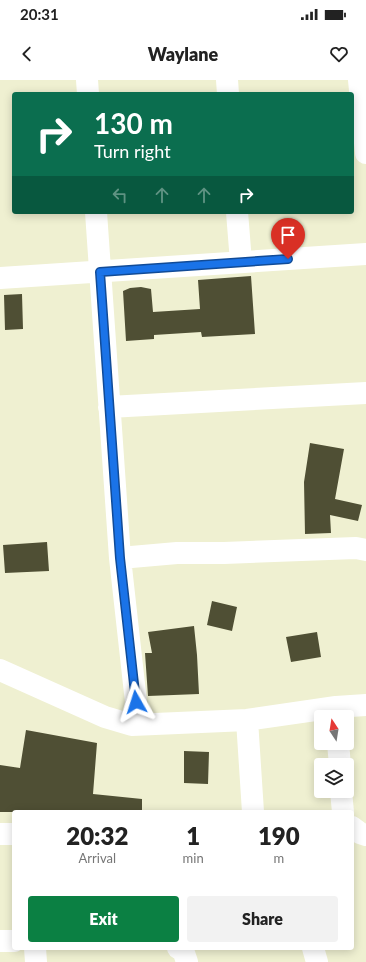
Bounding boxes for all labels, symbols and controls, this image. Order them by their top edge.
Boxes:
text: 20:31 [20,5,59,23]
icon: back [16,43,38,65]
text: Waylane [148,43,218,65]
icon: heart [328,43,350,65]
text: 130 m [94,106,173,140]
icon: right [28,108,80,160]
text: Turn right [94,140,171,162]
icon: left [109,184,131,206]
icon: ahead [151,184,173,206]
icon: ahead [193,184,215,206]
icon: right [235,184,257,206]
pin [271,218,305,259]
icon: arrive [277,224,299,246]
position arrow [115,681,157,723]
north arrow [314,710,354,750]
map controls [314,710,354,798]
button: layers [314,758,354,798]
text: 20:32 [66,821,128,850]
text: 1 [186,821,200,850]
text: 190 [258,821,300,850]
text: Arrival [79,850,116,866]
text: min [183,850,204,866]
text: m [273,850,284,866]
button: Exit [28,896,179,942]
button: Share [187,896,338,942]

